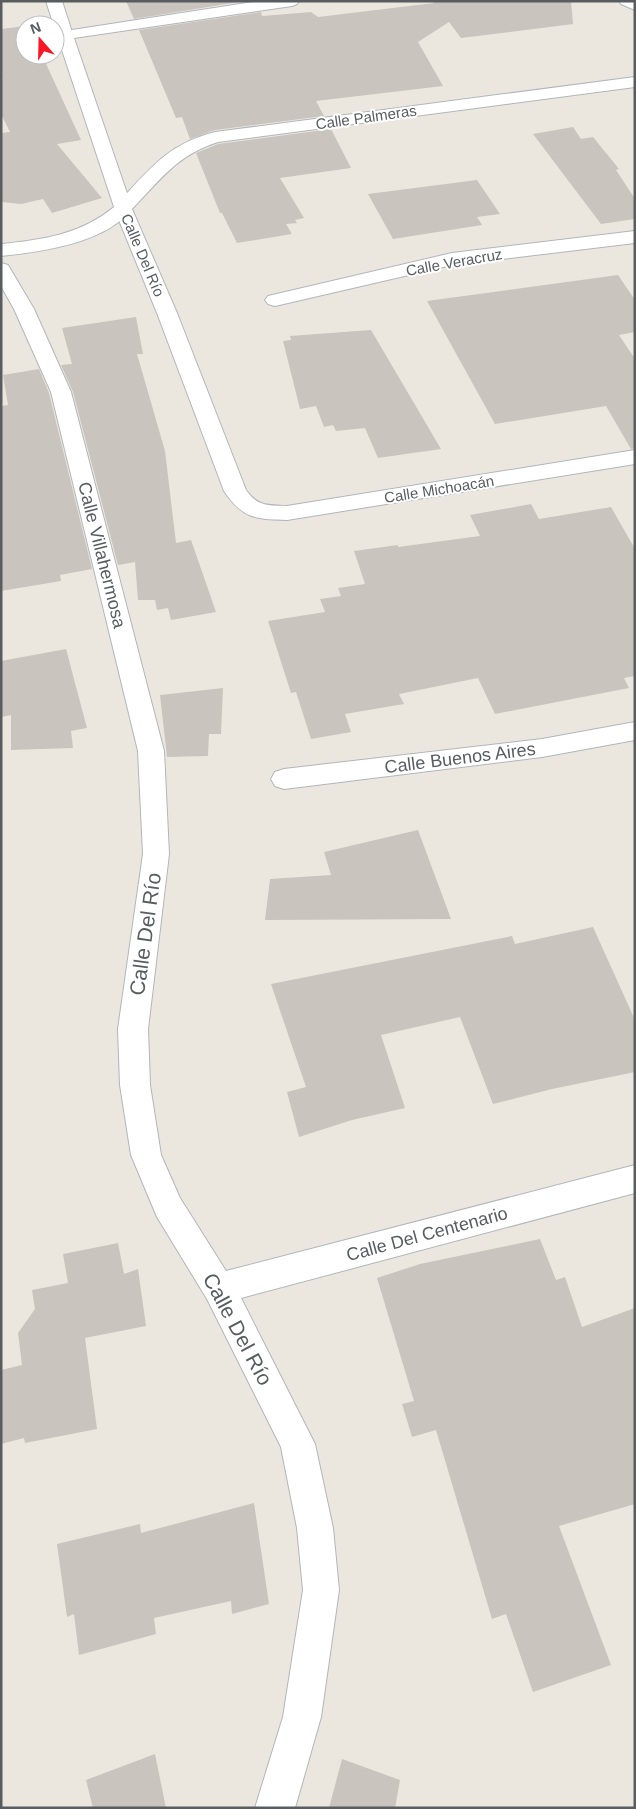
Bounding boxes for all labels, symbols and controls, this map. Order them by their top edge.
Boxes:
north arrow [15,15,65,65]
text: N [28,19,43,37]
street label: Calle Palmeras [314,102,418,132]
street label: Calle Del Río [118,211,168,299]
street label: Calle Veracruz [404,245,504,279]
street label: Calle Michoacán [383,472,495,506]
street label: Calle Villahermosa [74,480,130,631]
street label: Calle Buenos Aires [383,739,537,777]
street label: Calle Del Río [125,871,165,997]
street label: Calle Del Centenario [344,1203,510,1265]
street label: Calle Del Río [199,1269,277,1389]

